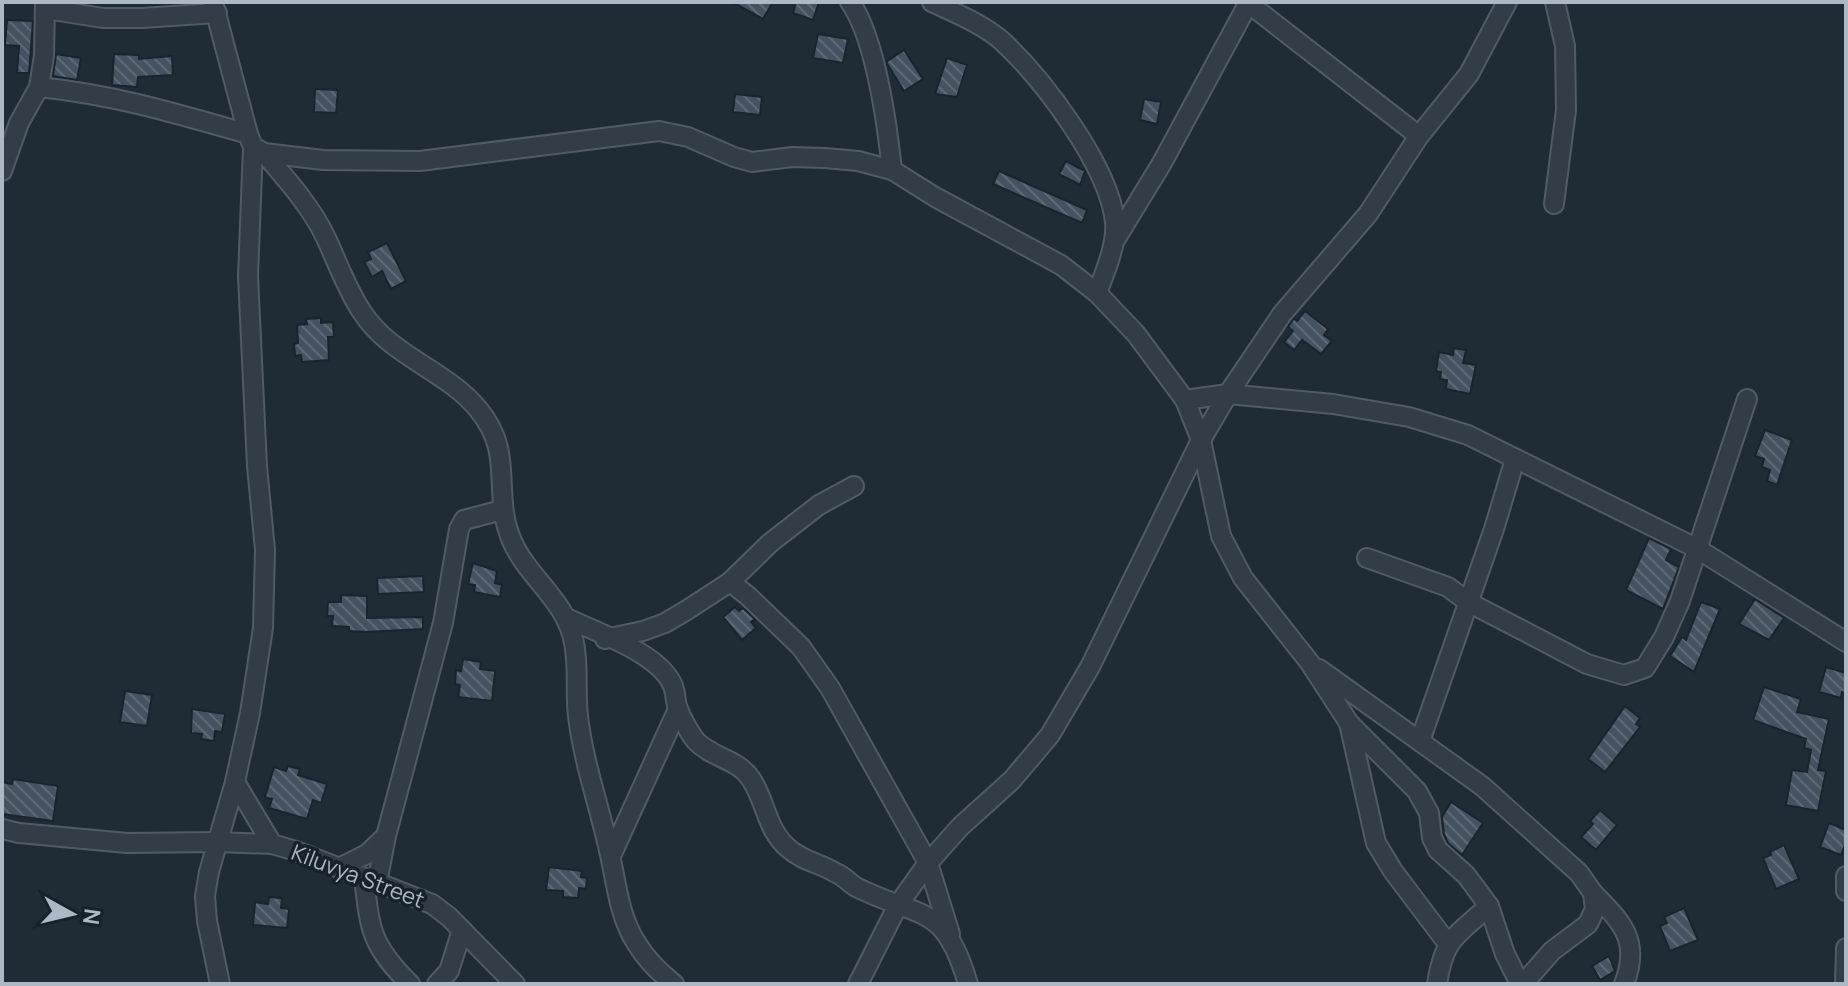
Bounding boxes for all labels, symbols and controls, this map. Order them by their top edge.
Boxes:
street label: Kiluvya Street [287,837,429,915]
north arrow [32,874,112,954]
text: N [76,907,108,927]

